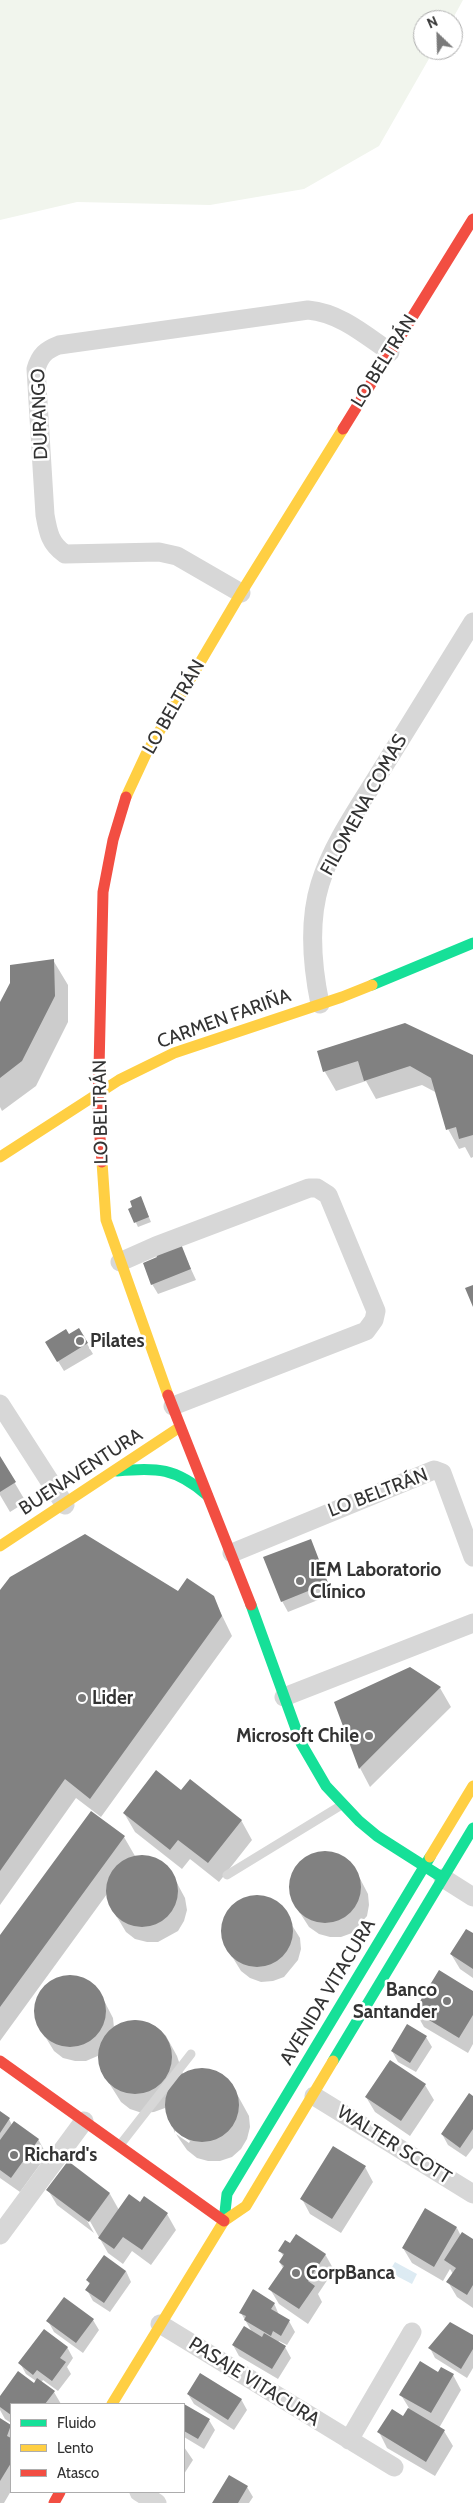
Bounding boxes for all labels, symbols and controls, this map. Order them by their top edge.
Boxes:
north arrow [413,10,463,60]
text: N [424,12,440,32]
street label: LO BELTRÁN [347,311,421,411]
street label: DURANGO [27,368,53,460]
street label: LO BELTRÁN [138,656,210,758]
street label: FILOMENA COMAS [316,730,412,880]
street label: CARMEN FARIÑA [154,984,294,1054]
street label: LO BELTRÁN [89,1059,113,1165]
place label: Pilates [90,1330,144,1352]
marker: Pilates [74,1335,86,1347]
street label: BUENAVENTURA [15,1424,147,1520]
street label: LO BELTRÁN [325,1464,431,1522]
place label: IEM Laboratorio Clínico [310,1559,441,1603]
marker: IEM Laboratorio Clínico [294,1575,306,1587]
place label: Lider [92,1687,133,1709]
marker: Lider [76,1692,88,1704]
place label: Microsoft Chile [236,1725,359,1747]
marker: Microsoft Chile [363,1730,375,1742]
street label: AVENIDA VITACURA [275,1915,381,2069]
place label: Banco Santander [353,1979,437,2023]
marker: Banco Santander [441,1995,453,2007]
street label: WALTER SCOTT [333,2101,455,2189]
place label: Richard's [24,2144,97,2166]
marker: Richard's [8,2149,20,2161]
place label: CorpBanca [306,2262,395,2284]
marker: CorpBanca [290,2267,302,2279]
street label: PASAJE VITACURA [184,2333,324,2431]
legend [10,2403,185,2493]
text: Fluido [57,2414,96,2432]
text: Lento [57,2439,94,2457]
text: Atasco [57,2464,99,2482]

